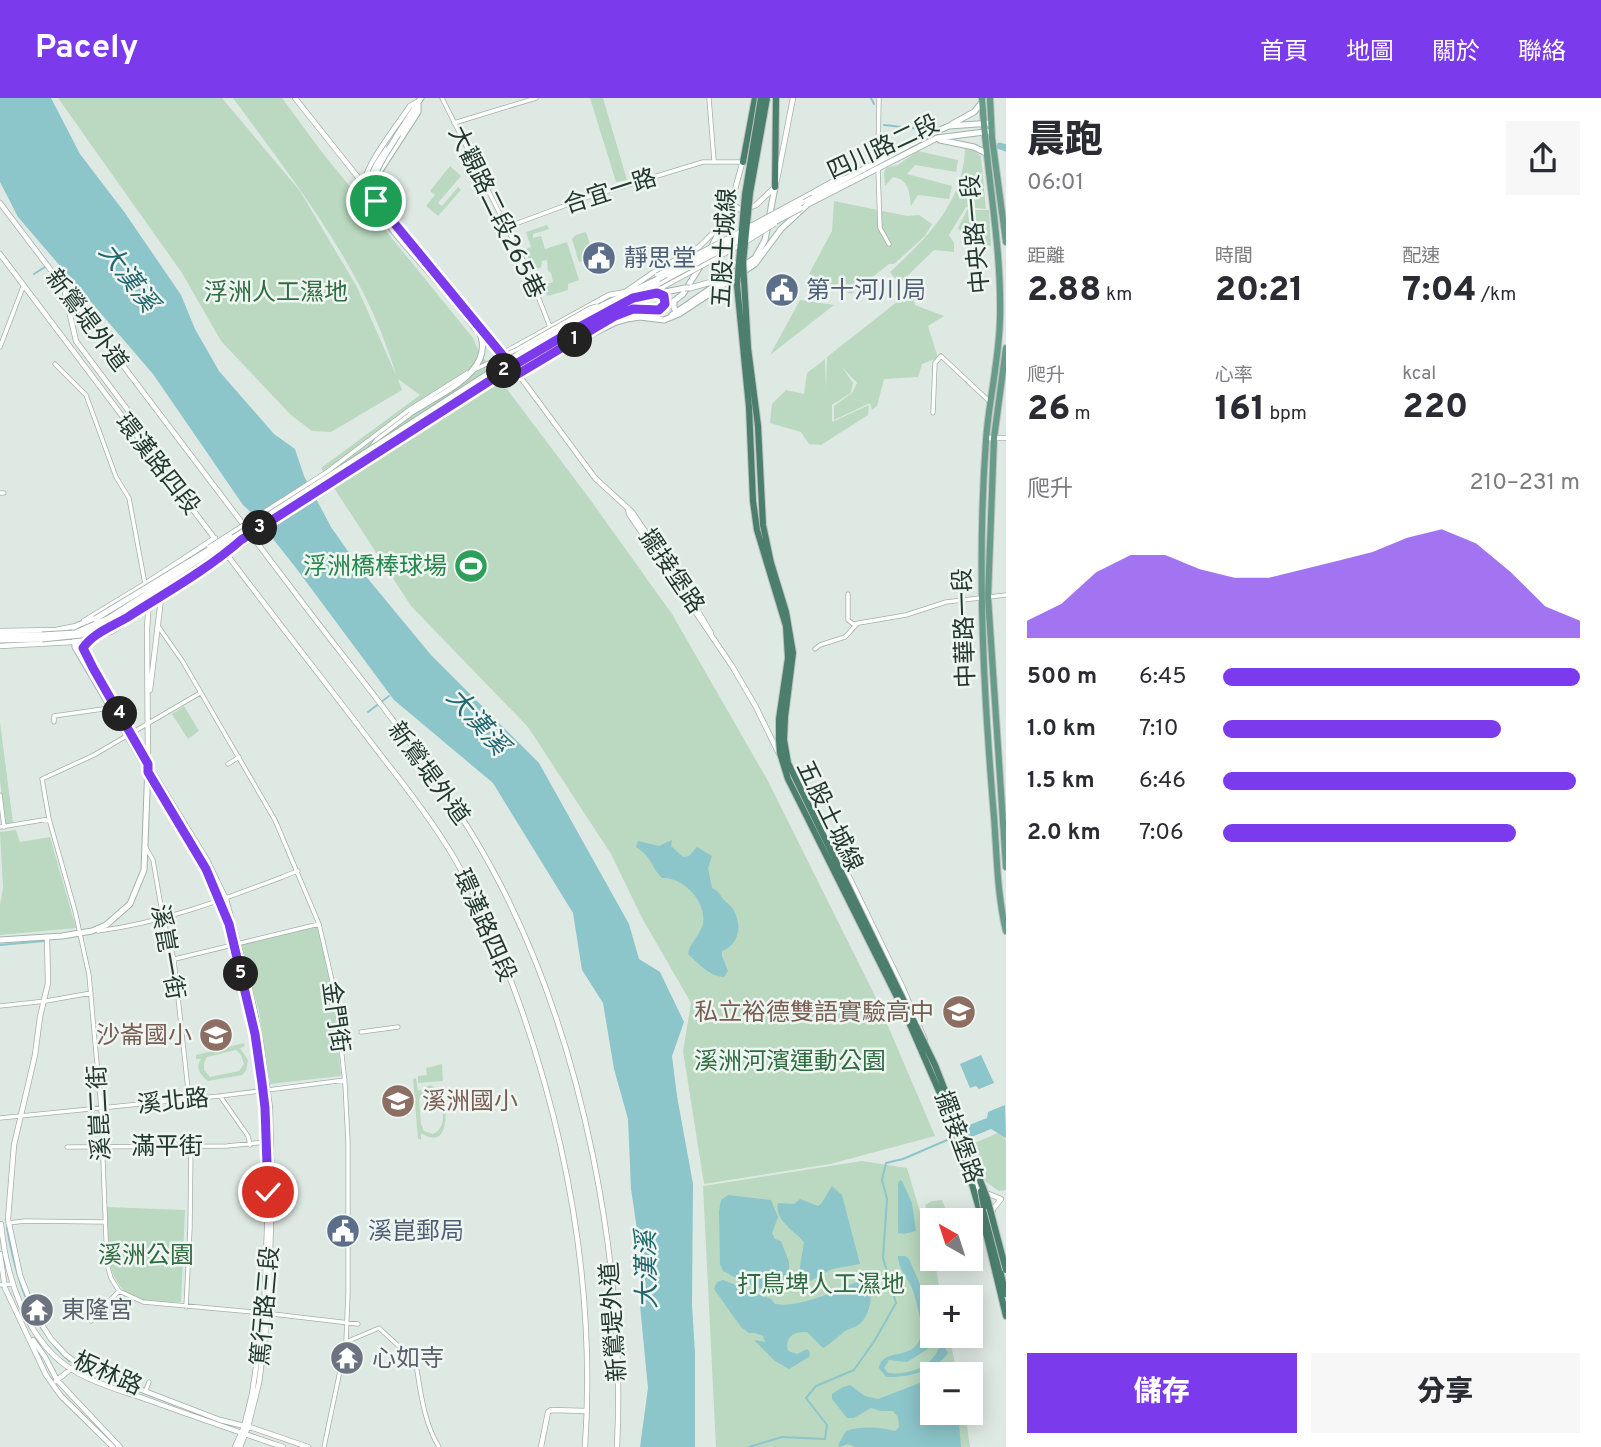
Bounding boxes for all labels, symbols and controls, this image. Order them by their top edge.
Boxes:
text: Pacely [35,28,138,70]
text: 首頁 [1260,38,1308,68]
text: 地圖 [1346,38,1394,68]
text: 關於 [1432,38,1480,68]
text: 聯絡 [1518,38,1566,68]
street label: 四川路二段 [823,110,945,188]
text: 晨跑 [1027,118,1103,167]
button: share [1506,121,1580,195]
street label: 大觀路二段265巷 [441,122,550,304]
street label: 合宜一路 [560,164,661,222]
text: 06:01 [1027,169,1084,198]
pin [346,171,406,231]
street label: 中央路一段 [957,173,997,295]
icon: arrive [357,182,395,220]
street label: 五股土城線 [708,187,744,309]
water label: 大漢溪 [90,237,166,323]
public building icon: 靜思堂 [580,239,618,277]
place label: 靜思堂 [624,245,696,275]
text: 距離 [1027,245,1065,269]
text: 時間 [1215,245,1253,269]
text: 配速 [1402,245,1440,269]
street label: 新鶯堤外道 [37,264,133,378]
text: 2.88 [1027,269,1102,313]
text: 20:21 [1215,269,1304,313]
text: 7:04 [1402,269,1477,313]
public building icon: 第十河川局 [763,271,801,309]
place label: 第十河川局 [806,277,926,307]
park label: 浮洲人工濕地 [204,279,348,309]
text: km [1102,283,1132,307]
text: /km [1477,283,1516,307]
pin: 1 [558,322,592,358]
text: 1 [571,327,578,351]
pin: 2 [486,354,522,388]
text: 2 [498,358,509,382]
text: kcal [1402,362,1436,386]
text: 爬升 [1027,364,1065,388]
text: 心率 [1215,364,1253,388]
text: 220 [1402,386,1468,430]
text: 26 [1027,388,1070,432]
text: 161 [1215,388,1265,432]
text: m [1070,402,1091,426]
text: bpm [1265,402,1307,426]
street label: 環漢路四段 [108,409,205,522]
text: 210–231 m [1470,469,1580,498]
text: 爬升 [1027,476,1073,505]
pin: 3 [243,510,278,546]
text: 3 [254,515,265,539]
street label: 擺接堡路 [631,524,710,620]
sports icon: 浮洲橋棒球場 [452,547,490,585]
place label: 浮洲橋棒球場 [303,553,447,583]
street label: 中華路一段 [949,567,983,688]
text: 500 m [1027,663,1097,692]
text: 6:45 [1139,663,1186,692]
water label: 大漢溪 [438,682,517,766]
pin: 4 [102,696,138,732]
text: 4 [113,701,126,725]
text: 1.0 km [1027,715,1096,744]
text: 7:10 [1139,715,1179,744]
street label: 新鶯堤外道 [380,717,475,832]
street label: 五股土城線 [788,756,868,877]
text: 1.5 km [1027,767,1095,796]
text: 6:46 [1139,767,1186,796]
text: 2.0 km [1027,819,1101,848]
text: 7:06 [1139,819,1184,848]
street label: 環漢路四段 [445,865,521,987]
street label: 溪崑一街 [143,902,189,1002]
pin: 5 [224,956,258,992]
text: 5 [235,961,246,985]
street label: 金門街 [314,980,354,1055]
school or university icon: 私立裕德雙語實驗高中 [940,993,978,1031]
place label: 私立裕德雙語實驗高中 [694,999,934,1029]
school or university icon: 沙崙國小 [197,1016,235,1054]
place label: 沙崙國小 [96,1022,192,1052]
park label: 溪洲河濱運動公園 [694,1048,886,1078]
street label: 溪崑二街 [84,1064,118,1162]
school or university icon: 溪洲國小 [379,1082,417,1120]
street label: 溪北路 [136,1084,211,1122]
street label: 擺接堡路 [927,1087,988,1188]
place label: 溪洲國小 [422,1088,518,1118]
street label: 滿平街 [131,1133,203,1163]
pin [238,1162,298,1222]
icon: check [249,1173,287,1211]
north arrow [920,1208,984,1270]
map controls [920,1208,983,1425]
public building icon: 溪崑郵局 [324,1212,362,1250]
place label: 溪崑郵局 [368,1218,464,1248]
water label: 大漢溪 [631,1227,666,1309]
park label: 溪洲公園 [98,1242,194,1272]
street label: 篤行路三段 [247,1245,287,1367]
street label: 新鶯堤外道 [596,1261,634,1383]
park label: 打鳥埤人工濕地 [737,1271,905,1301]
button: + [920,1285,983,1348]
temple icon: 東隆宮 [18,1291,56,1329]
place label: 東隆宮 [61,1297,133,1327]
temple icon: 心如寺 [328,1339,366,1377]
place label: 心如寺 [372,1345,444,1375]
street label: 板林路 [68,1346,146,1403]
button: 儲存 [1027,1353,1297,1433]
button: 分享 [1311,1353,1580,1433]
button: − [920,1362,983,1425]

